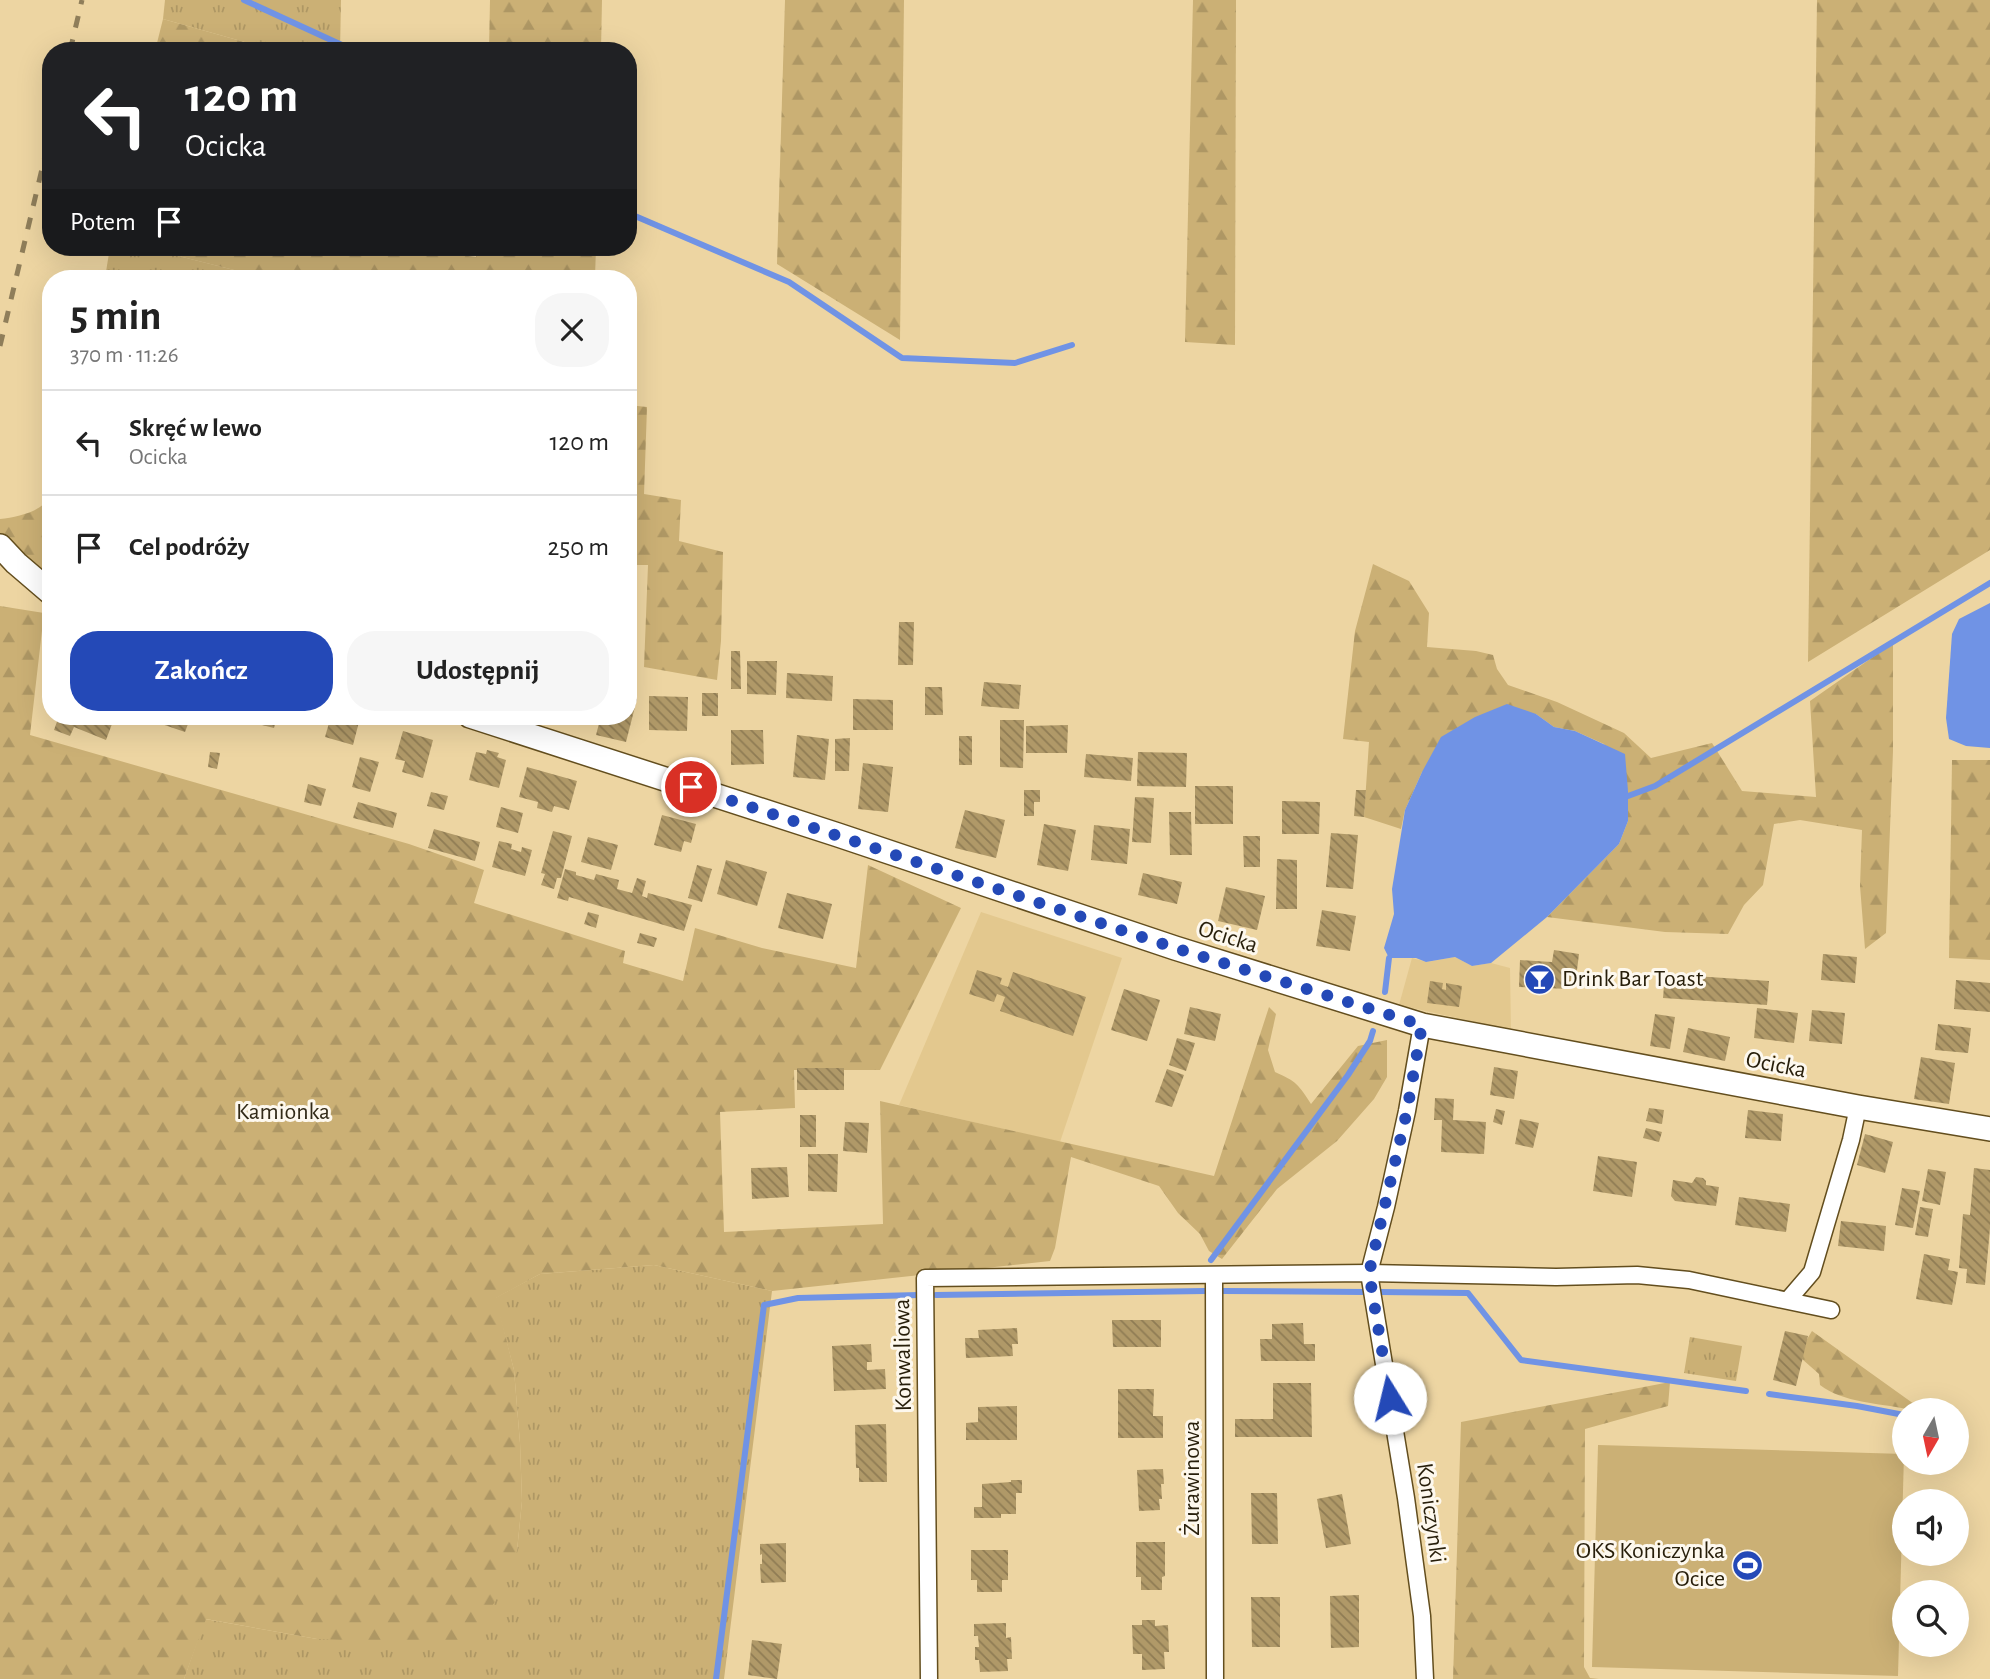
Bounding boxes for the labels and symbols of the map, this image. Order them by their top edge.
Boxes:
pin [661,757,721,817]
street label: Ocicka [1195,917,1261,957]
bar icon: Drink Bar Toast [1522,962,1556,996]
place label: Drink Bar Toast [1562,967,1704,991]
street label: Ocicka [1744,1047,1808,1083]
park label: Kamionka [236,1100,330,1124]
street label: Konwaliowa [890,1298,916,1412]
position arrow [1353,1361,1427,1435]
north arrow [1892,1398,1969,1475]
street label: Żurawinowa [1179,1420,1204,1536]
street label: Koniczynki [1412,1461,1450,1565]
place label: OKS Koniczynka Ocice [1576,1539,1725,1591]
sports icon: OKS Koniczynka Ocice [1731,1548,1765,1582]

